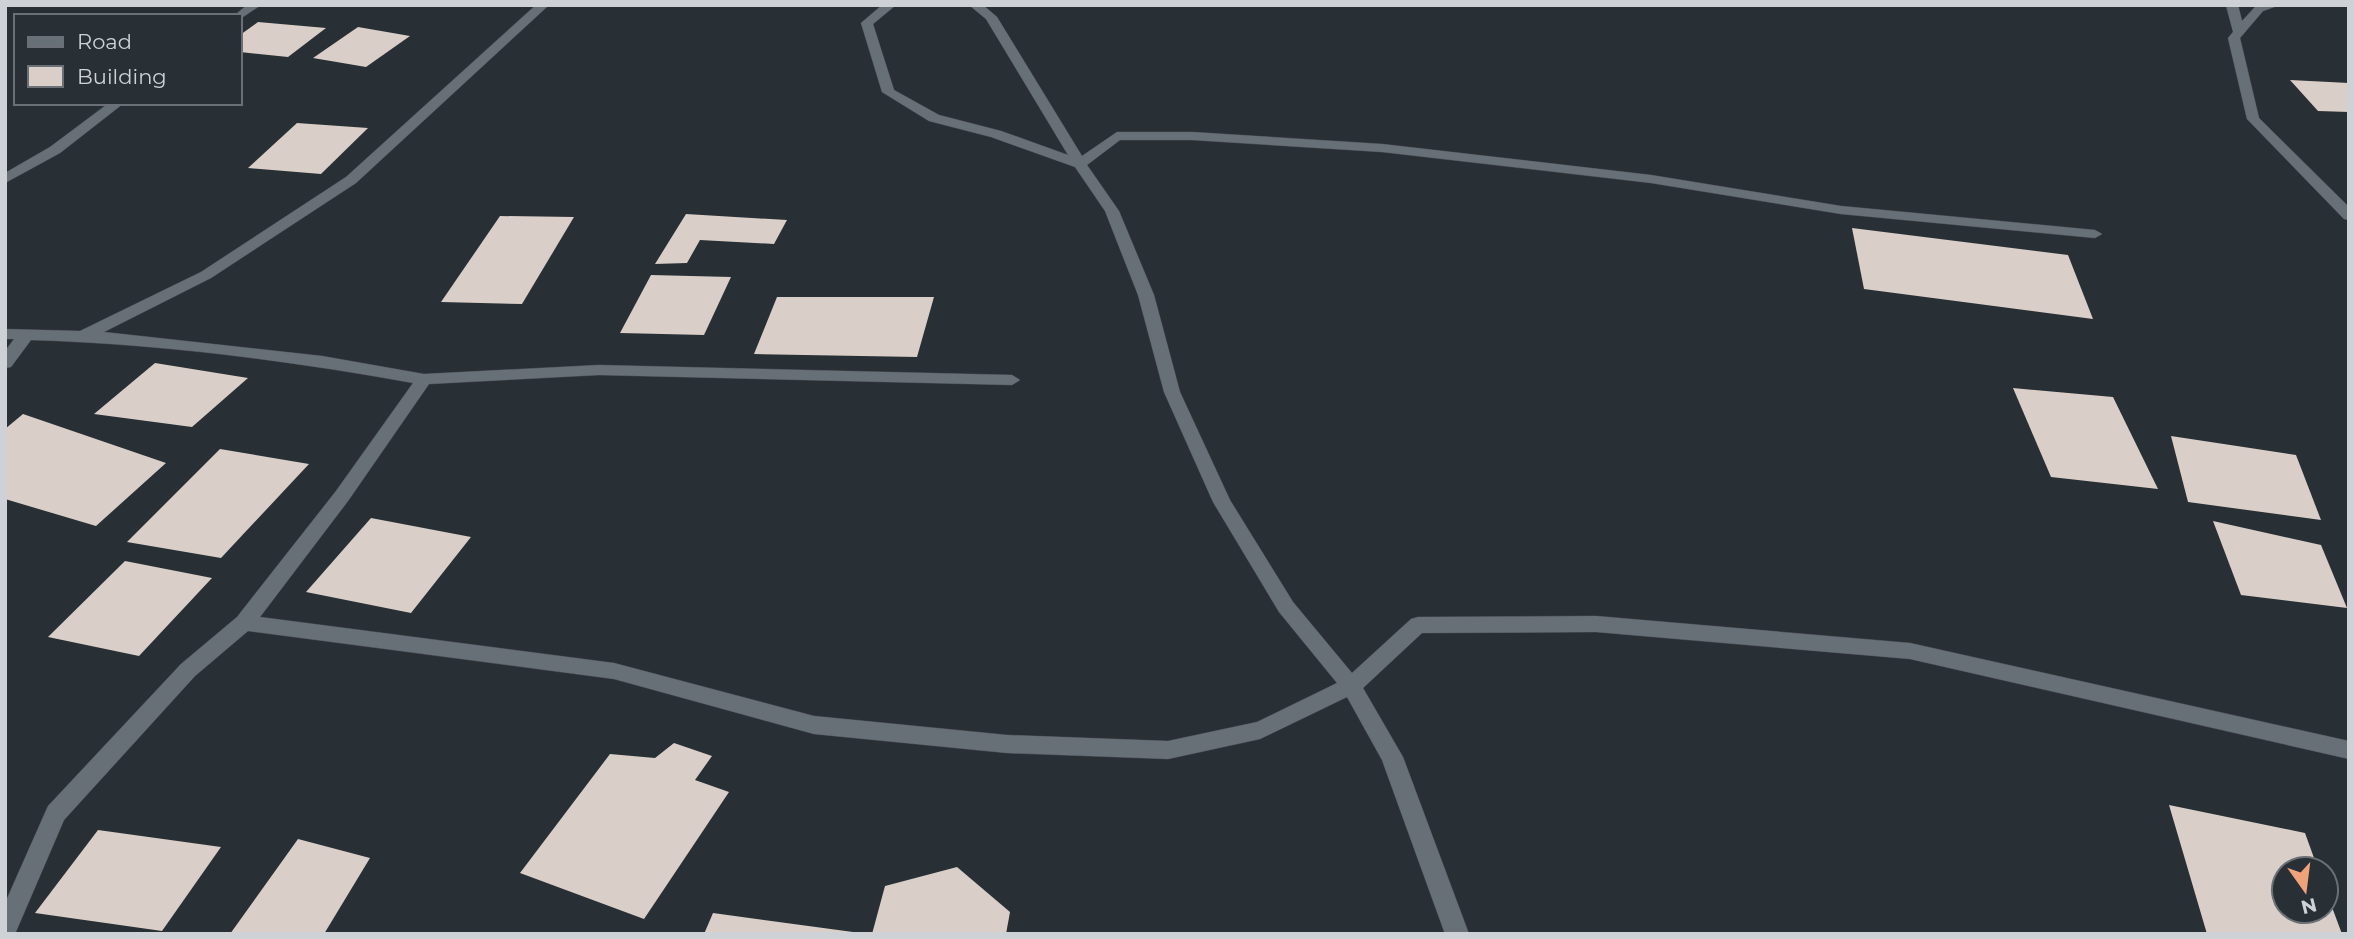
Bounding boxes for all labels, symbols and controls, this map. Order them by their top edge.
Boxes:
legend [14,14,242,105]
text: Road [77,29,132,54]
text: Building [77,64,167,89]
north arrow [2270,855,2340,925]
text: N [2299,893,2319,919]

